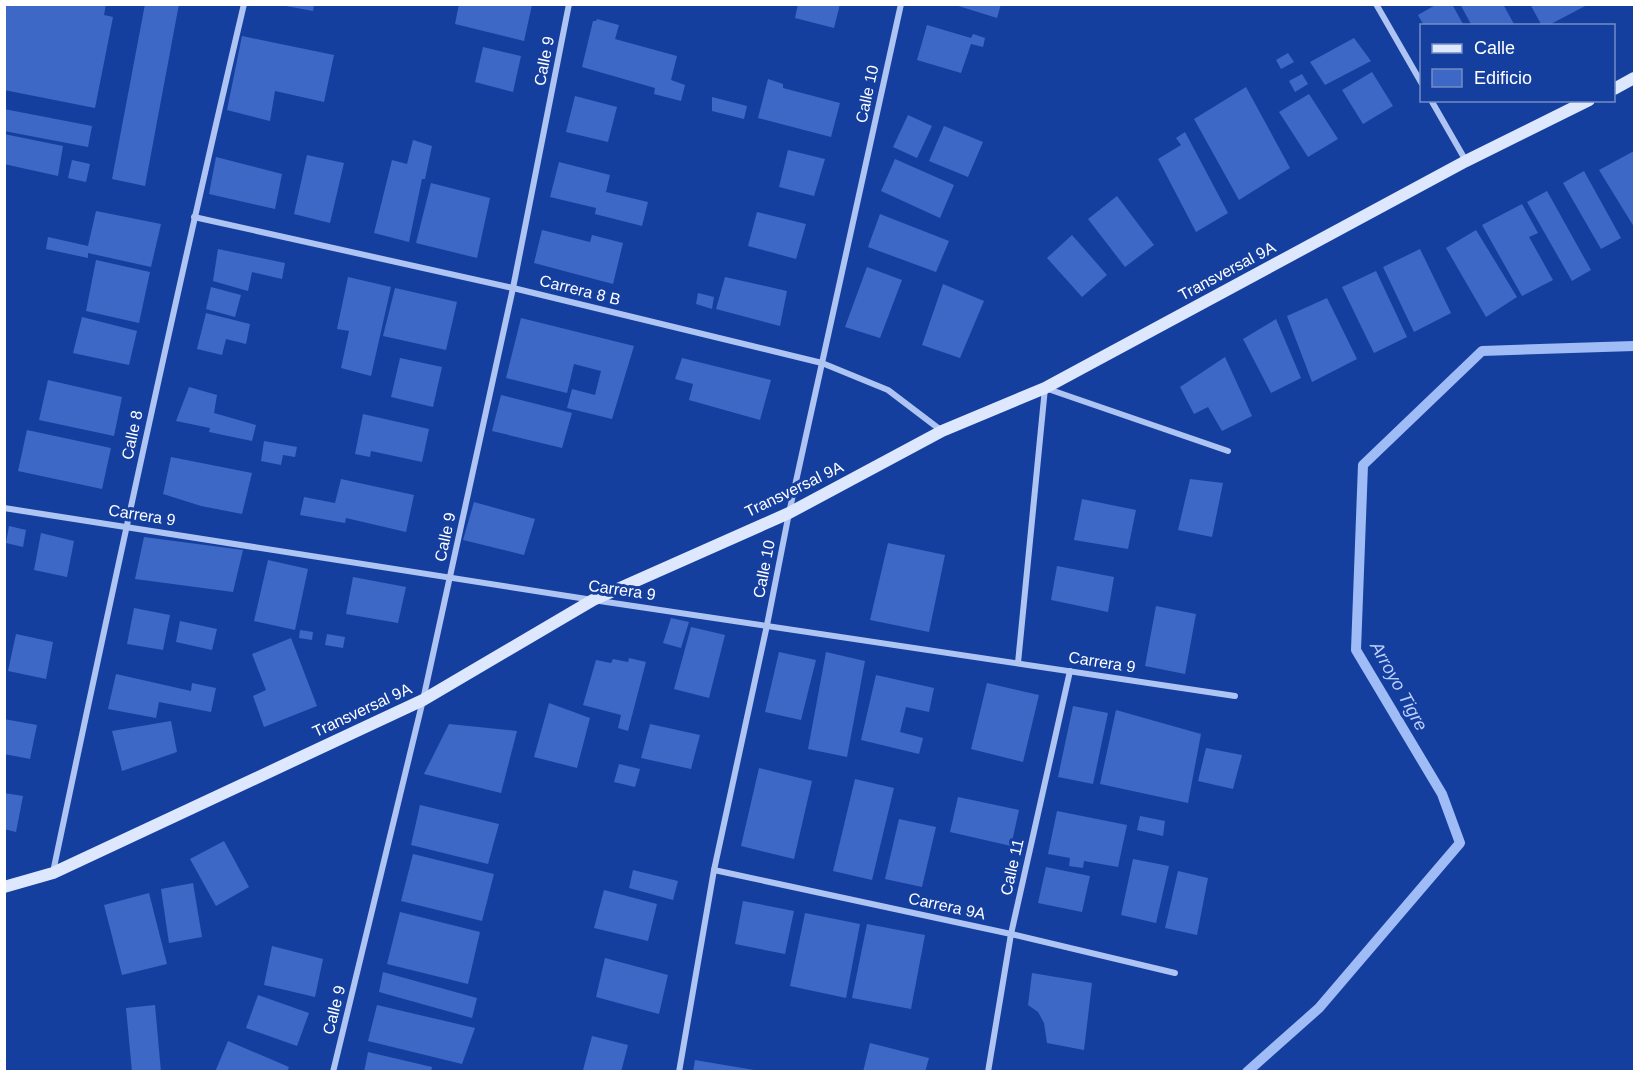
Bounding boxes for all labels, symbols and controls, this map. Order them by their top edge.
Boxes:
legend [1420,24,1615,102]
street label: Calle 9 [531,35,557,87]
text: Calle [1474,38,1515,58]
street label: Calle 10 [853,63,881,124]
text: Edificio [1474,68,1532,88]
street label: Transversal 9A [1176,238,1279,304]
street label: Carrera 8 B [538,272,622,308]
street label: Calle 8 [119,409,146,461]
street label: Transversal 9A [742,458,846,520]
street label: Carrera 9 [107,501,177,529]
street label: Calle 9 [432,511,459,563]
street label: Calle 10 [750,538,778,599]
street label: Carrera 9 [587,577,657,603]
water label: Arroyo Tigre [1366,637,1432,734]
street label: Carrera 9 [1067,648,1137,676]
street label: Transversal 9A [310,680,414,740]
street label: Calle 11 [997,837,1027,897]
street label: Carrera 9A [907,890,987,923]
street label: Calle 9 [320,984,348,1036]

